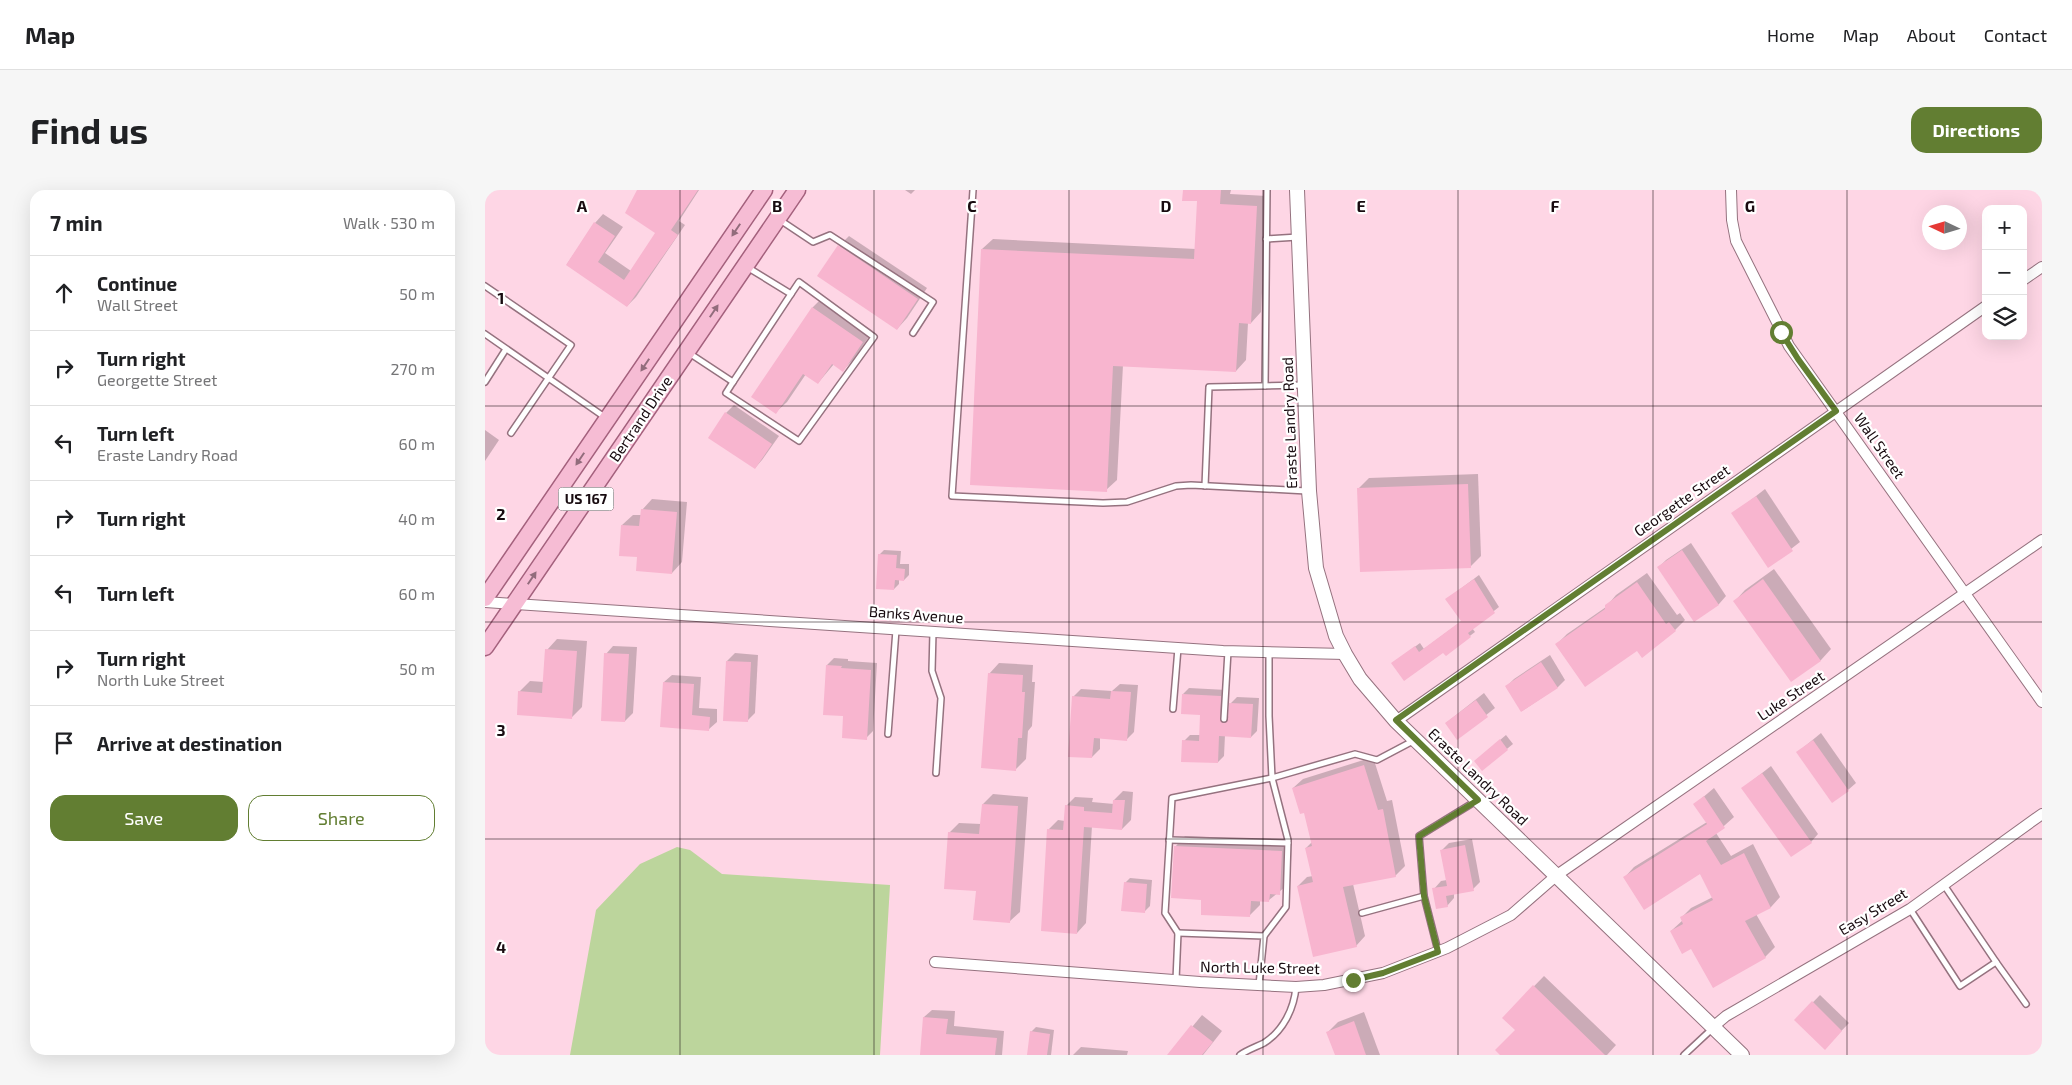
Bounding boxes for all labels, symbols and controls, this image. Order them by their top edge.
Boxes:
text: Map [25,20,75,49]
text: Home [1767,24,1815,46]
text: Map [1843,24,1879,46]
text: About [1907,24,1956,46]
text: Contact [1984,24,2047,46]
button: Directions [1911,107,2042,153]
text: Find us [30,109,148,151]
text: A [577,196,588,215]
text: B [772,196,782,215]
text: C [967,196,977,215]
text: D [1161,196,1172,215]
text: E [1356,196,1366,215]
text: F [1551,196,1560,215]
text: G [1745,196,1755,215]
north arrow [1922,205,1967,250]
map controls [1982,205,2027,340]
button: + [1982,205,2027,250]
text: 7 min [50,210,103,235]
text: Walk · 530 m [343,213,435,232]
one-way arrow [731,224,741,237]
button: − [1982,250,2027,295]
text: Continue [97,272,177,295]
icon: ahead [50,279,78,307]
text: 50 m [399,284,435,303]
text: 1 [498,288,504,307]
text: Wall Street [97,295,178,314]
button: layers [1982,295,2027,340]
one-way arrow [709,305,719,318]
route start [1770,321,1793,344]
text: Turn right [97,347,185,370]
icon: right [50,354,78,382]
street label: Eraste Landry Road [1278,357,1300,489]
one-way arrow [640,358,650,371]
text: 270 m [391,359,435,378]
text: Georgette Street [97,370,217,389]
street label: Bertrand Drive [605,372,675,465]
street label: Wall Street [1851,409,1909,482]
text: Turn left [97,422,174,445]
icon: left [50,429,78,457]
text: 60 m [399,434,435,453]
text: Eraste Landry Road [97,445,238,464]
one-way arrow [575,453,585,466]
street label: Georgette Street [1630,460,1733,540]
road number: US 167 [559,488,613,510]
icon: right [50,504,78,532]
text: 2 [496,504,506,523]
text: Turn right [97,507,185,530]
text: 40 m [398,509,435,528]
one-way arrow [527,571,537,585]
icon: left [50,579,78,607]
text: Turn left [97,582,174,605]
text: 60 m [399,584,435,603]
street label: Banks Avenue [868,602,964,626]
text: Turn right [97,647,185,670]
icon: right [50,654,78,682]
text: 50 m [399,659,435,678]
street label: Luke Street [1754,666,1828,724]
text: North Luke Street [97,670,225,689]
text: 3 [496,720,506,739]
street label: Eraste Landry Road [1425,724,1532,829]
icon: arrive [50,729,78,757]
text: Arrive at destination [97,732,282,755]
button: Save [50,795,238,841]
button: Share [248,795,435,841]
street label: Easy Street [1835,883,1910,939]
text: 4 [496,937,506,956]
street label: North Luke Street [1200,957,1320,977]
route end [1342,969,1365,992]

